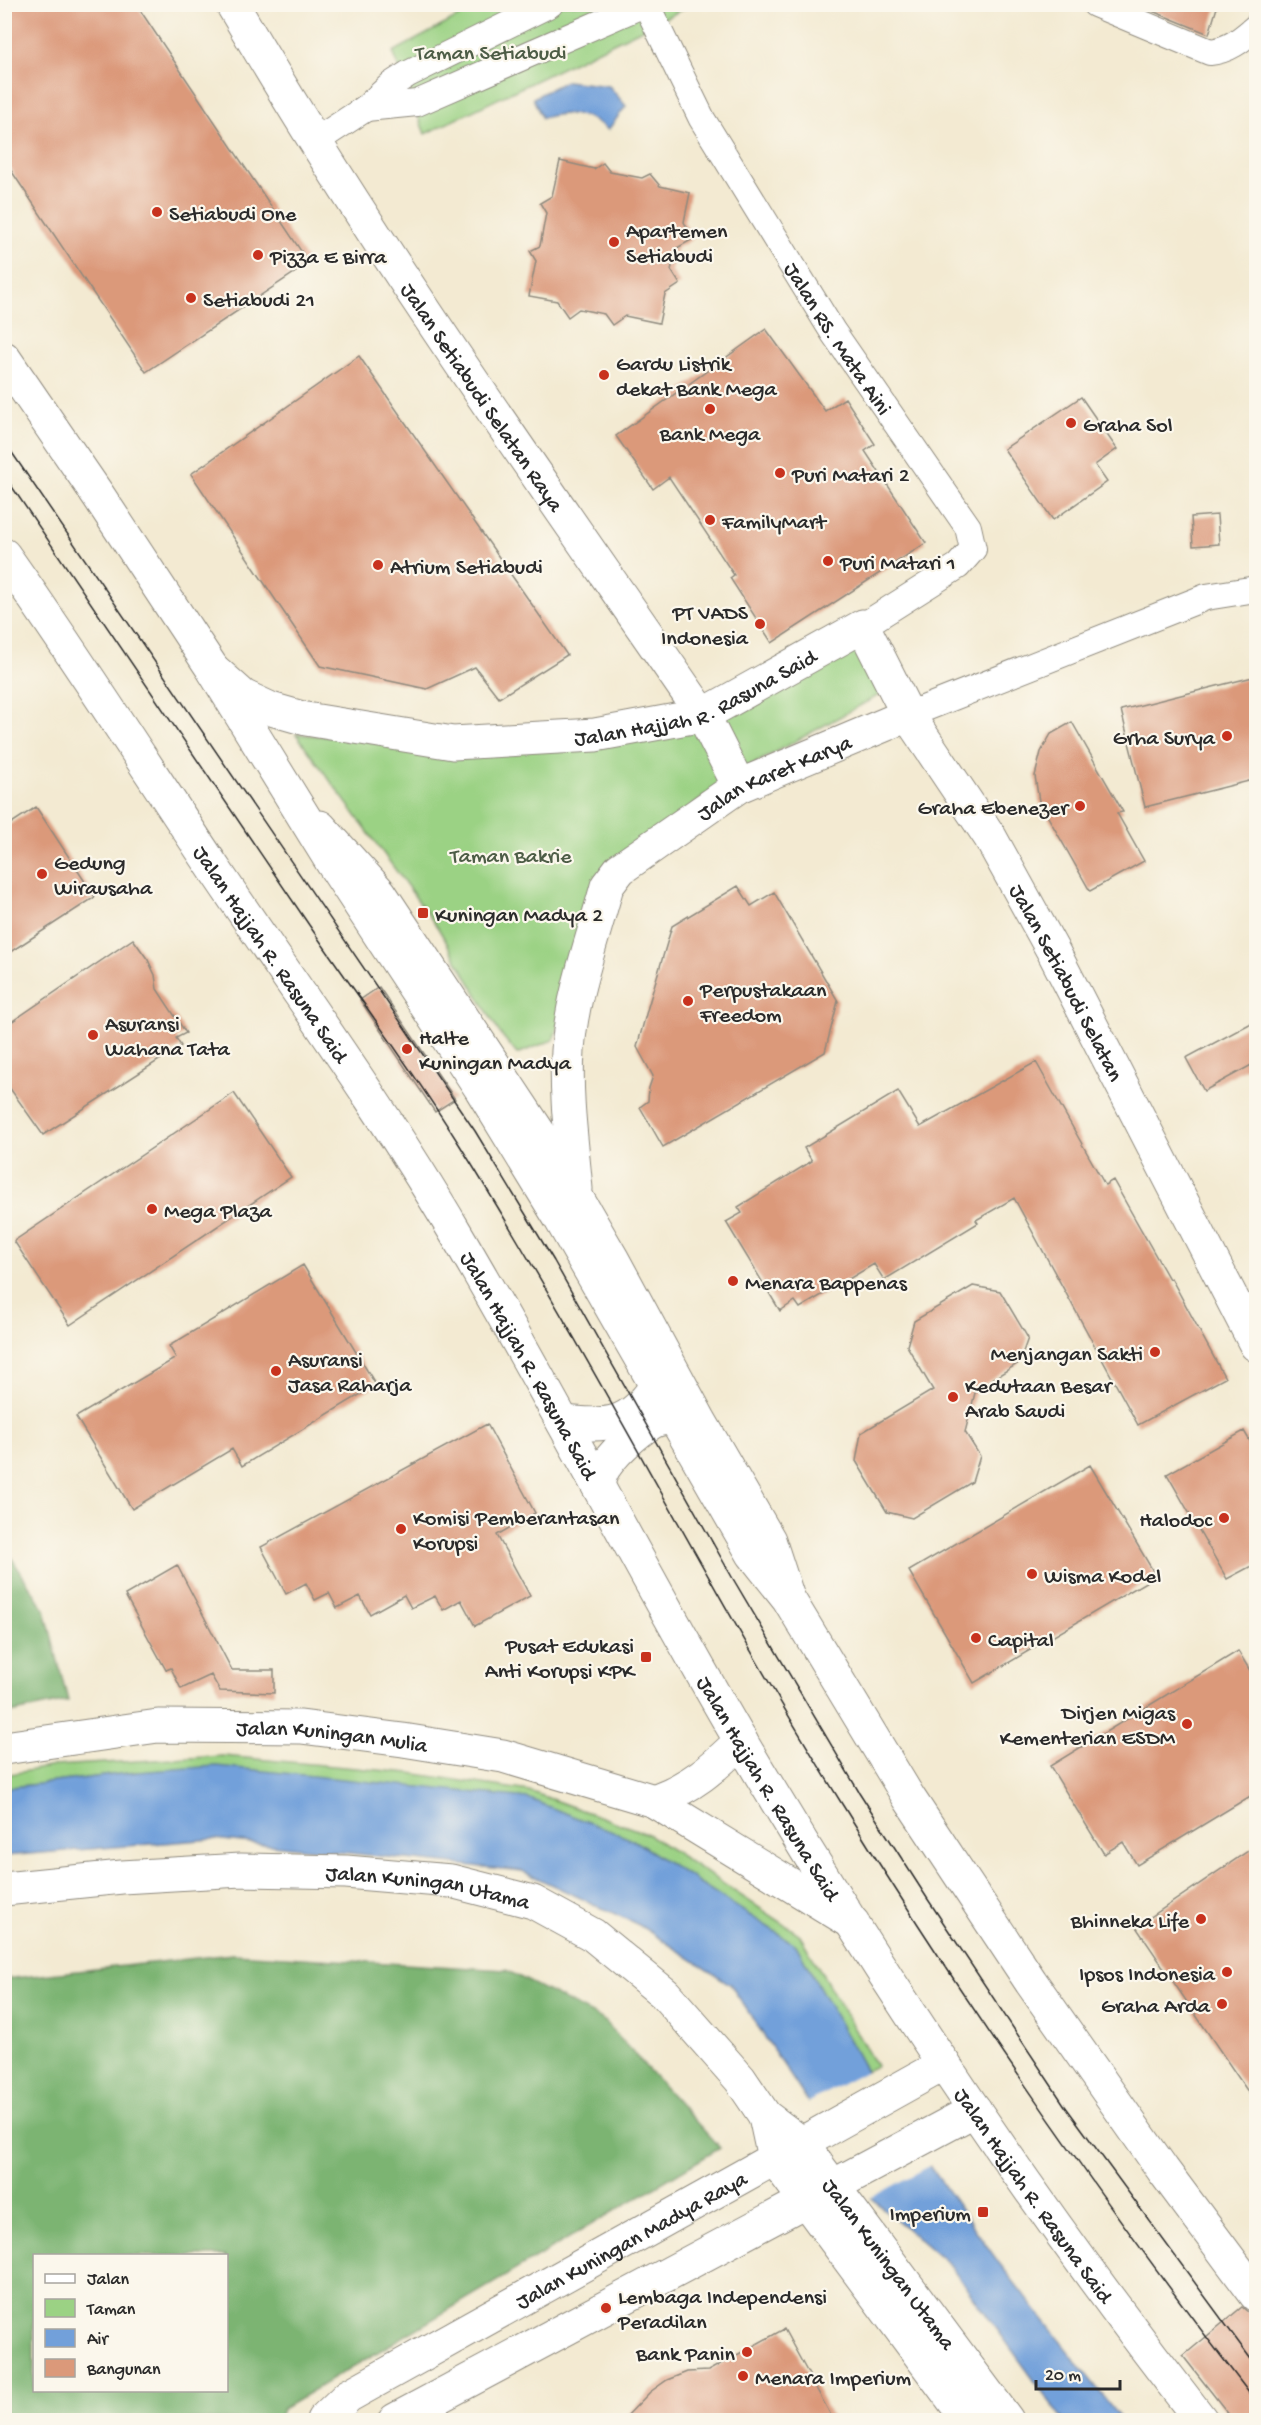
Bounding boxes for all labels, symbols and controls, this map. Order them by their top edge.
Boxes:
park label: Taman Setiabudi [413,42,567,68]
place label: Setiabudi One [169,203,297,229]
marker: Setiabudi One [150,205,164,219]
place label: Apartemen Setiabudi [626,220,728,271]
marker: Apartemen Setiabudi [607,235,621,249]
place label: Pizza E Birra [269,246,387,272]
marker: Pizza E Birra [251,248,265,262]
street label: Jalan RS. Mata Aini [776,259,895,421]
street label: Jalan Setiabudi Selatan Raya [393,279,568,519]
place label: Setiabudi 21 [203,289,315,315]
marker: Setiabudi 21 [184,291,198,305]
place label: Gardu Listrik dekat Bank Mega [616,353,778,404]
marker: Gardu Listrik dekat Bank Mega [597,368,611,382]
marker: Bank Mega [703,402,717,416]
place label: Graha Sol [1083,414,1173,440]
marker: Graha Sol [1064,416,1078,430]
place label: Bank Mega [659,423,761,449]
place label: Puri Matari 2 [791,464,910,490]
marker: Puri Matari 2 [773,466,787,480]
place label: FamilyMart [721,511,828,537]
marker: FamilyMart [703,513,717,527]
place label: Puri Matari 1 [839,552,956,578]
marker: Puri Matari 1 [821,554,835,568]
place label: Atrium Setiabudi [390,556,543,582]
marker: Atrium Setiabudi [371,558,385,572]
place label: PT VADS Indonesia [661,602,749,653]
marker: PT VADS Indonesia [753,617,767,631]
street label: Jalan Hajjah R. Rasuna Said [574,644,824,753]
place label: Grha Surya [1113,727,1216,753]
marker: Grha Surya [1220,729,1234,743]
street label: Jalan Karet Karya [693,731,857,828]
place label: Graha Ebenezer [918,797,1070,823]
marker: Graha Ebenezer [1073,799,1087,813]
street label: Jalan Hajjah R. Rasuna Said [185,842,353,1071]
park label: Taman Bakrie [448,845,572,871]
place label: Gedung Wirausaha [54,852,153,903]
marker: Gedung Wirausaha [35,867,49,881]
street label: Jalan Setiabudi Selatan [1002,881,1127,1087]
place label: Kuningan Madya 2 [435,904,603,930]
marker: Kuningan Madya 2 [416,906,430,920]
place label: Perpustakaan Freedom [699,979,827,1030]
marker: Perpustakaan Freedom [681,994,695,1008]
place label: Asuransi Wahana Tata [105,1013,230,1064]
place label: Halte Kuningan Madya [419,1027,572,1078]
marker: Asuransi Wahana Tata [86,1028,100,1042]
marker: Halte Kuningan Madya [400,1042,414,1056]
place label: Mega Plaza [164,1200,272,1226]
marker: Mega Plaza [145,1202,159,1216]
street label: Jalan Hajjah R. Rasuna Said [452,1248,602,1487]
place label: Menara Bappenas [745,1272,908,1298]
marker: Menara Bappenas [726,1274,740,1288]
place label: Menjangan Sakti [990,1343,1143,1369]
marker: Menjangan Sakti [1148,1345,1162,1359]
place label: Asuransi Jasa Raharja [288,1349,412,1400]
marker: Asuransi Jasa Raharja [269,1364,283,1378]
place label: Kedutaan Besar Arab Saudi [965,1375,1114,1426]
marker: Kedutaan Besar Arab Saudi [946,1390,960,1404]
place label: Komisi Pemberantasan Korupsi [413,1507,620,1558]
place label: Halodoc [1139,1509,1214,1535]
marker: Halodoc [1217,1511,1231,1525]
marker: Komisi Pemberantasan Korupsi [394,1522,408,1536]
place label: Wisma Kodel [1044,1565,1161,1591]
marker: Wisma Kodel [1025,1567,1039,1581]
place label: Capital [988,1629,1054,1655]
marker: Capital [969,1631,983,1645]
place label: Pusat Edukasi Anti Korupsi KPK [485,1635,637,1686]
marker: Pusat Edukasi Anti Korupsi KPK [639,1650,653,1664]
street label: Jalan Hajjah R. Rasuna Said [689,1672,845,1908]
place label: Dirjen Migas Kementerian ESDM [1000,1702,1176,1753]
marker: Dirjen Migas Kementerian ESDM [1180,1717,1194,1731]
street label: Jalan Kuningan Mulia [236,1718,430,1761]
street label: Jalan Kuningan Utama [325,1863,533,1918]
place label: Bhinneka Life [1070,1910,1190,1936]
marker: Bhinneka Life [1194,1912,1208,1926]
place label: Ipsos Indonesia [1079,1963,1216,1989]
marker: Ipsos Indonesia [1220,1965,1234,1979]
place label: Graha Arda [1101,1995,1211,2021]
marker: Graha Arda [1215,1997,1229,2011]
street label: Jalan Hajjah R. Rasuna Said [947,2084,1118,2311]
street label: Jalan Kuningan Madya Raya [512,2167,753,2317]
street label: Jalan Kuningan Utama [815,2175,960,2357]
place label: Imperium [889,2203,971,2229]
marker: Imperium [976,2205,990,2219]
legend [33,2254,228,2392]
text: Jalan [87,2270,129,2291]
place label: Lembaga Independensi Peradilan [617,2286,827,2337]
text: Taman [86,2300,136,2321]
marker: Lembaga Independensi Peradilan [599,2301,613,2315]
text: Air [87,2330,110,2351]
place label: Bank Panin [635,2343,736,2369]
marker: Bank Panin [740,2345,754,2359]
scale bar [1036,2353,1120,2391]
text: Bangunan [86,2360,161,2381]
text: 20 m [1045,2366,1081,2387]
place label: Menara Imperium [755,2367,911,2393]
marker: Menara Imperium [736,2369,750,2383]

